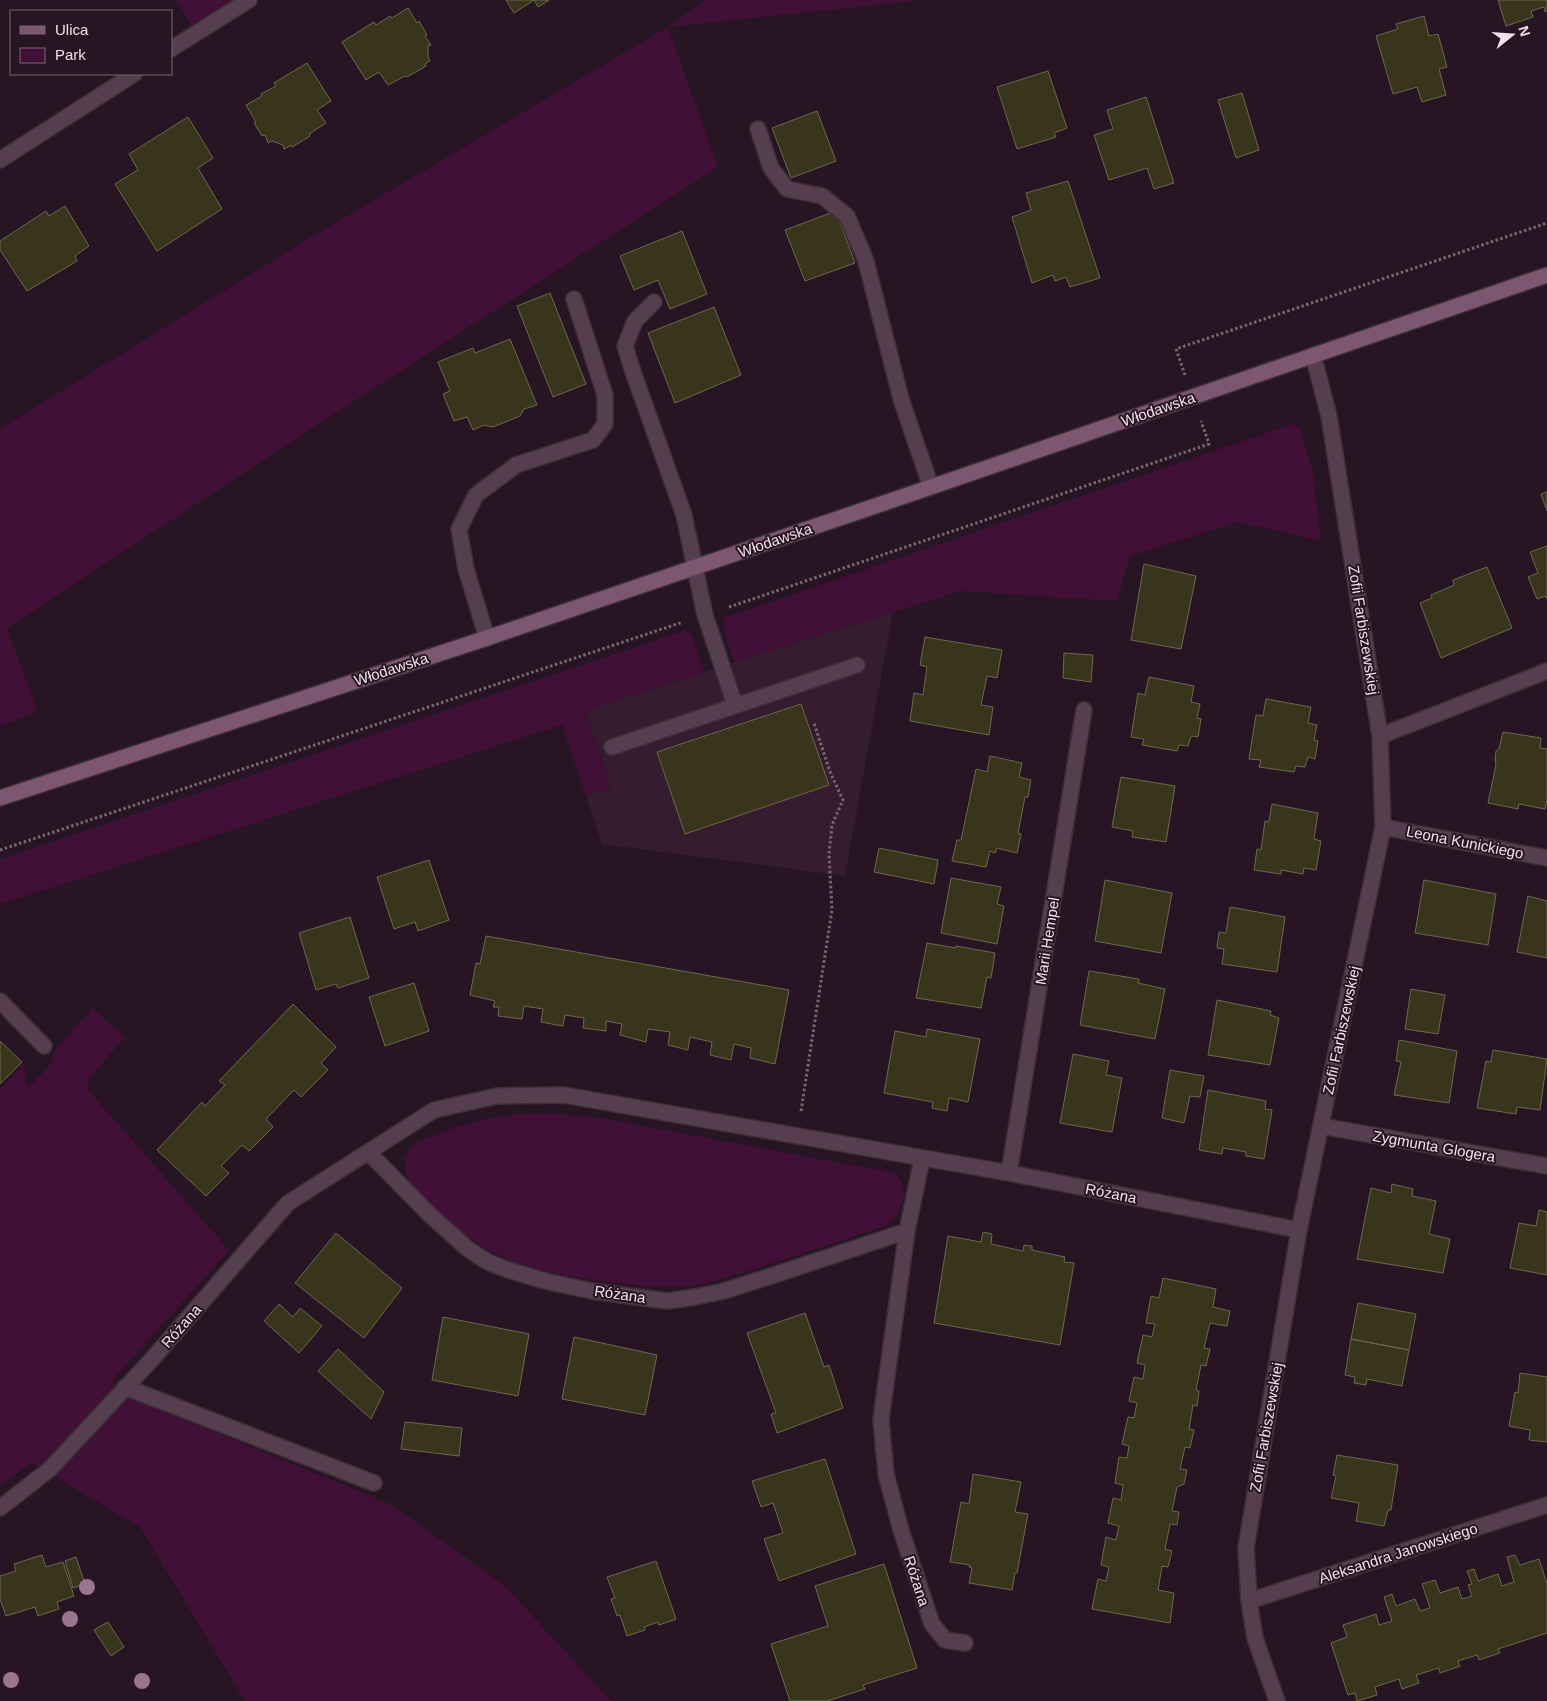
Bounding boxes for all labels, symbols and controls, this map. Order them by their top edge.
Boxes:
legend [10,10,172,75]
north arrow [1487,10,1537,60]
text: Ulica [55,21,89,38]
text: N [1515,24,1534,38]
text: Park [55,46,86,63]
street label: Włodawska [1119,388,1198,430]
street label: Włodawska [736,519,815,561]
street label: Zofii Farbiszewskiej [1345,564,1383,696]
street label: Włodawska [352,649,431,689]
street label: Leona Kunickiego [1405,822,1525,862]
street label: Marii Hempel [1032,896,1062,986]
street label: Zofii Farbiszewskiej [1319,964,1363,1096]
street label: Zygmunta Glogera [1371,1127,1497,1165]
street label: Różana [1084,1180,1139,1206]
street label: Różana [593,1282,647,1306]
street label: Różana [158,1300,205,1351]
street label: Zofii Farbiszewskiej [1246,1361,1286,1493]
street label: Aleksandra Janowskiego [1316,1519,1480,1587]
street label: Różana [901,1554,933,1609]

